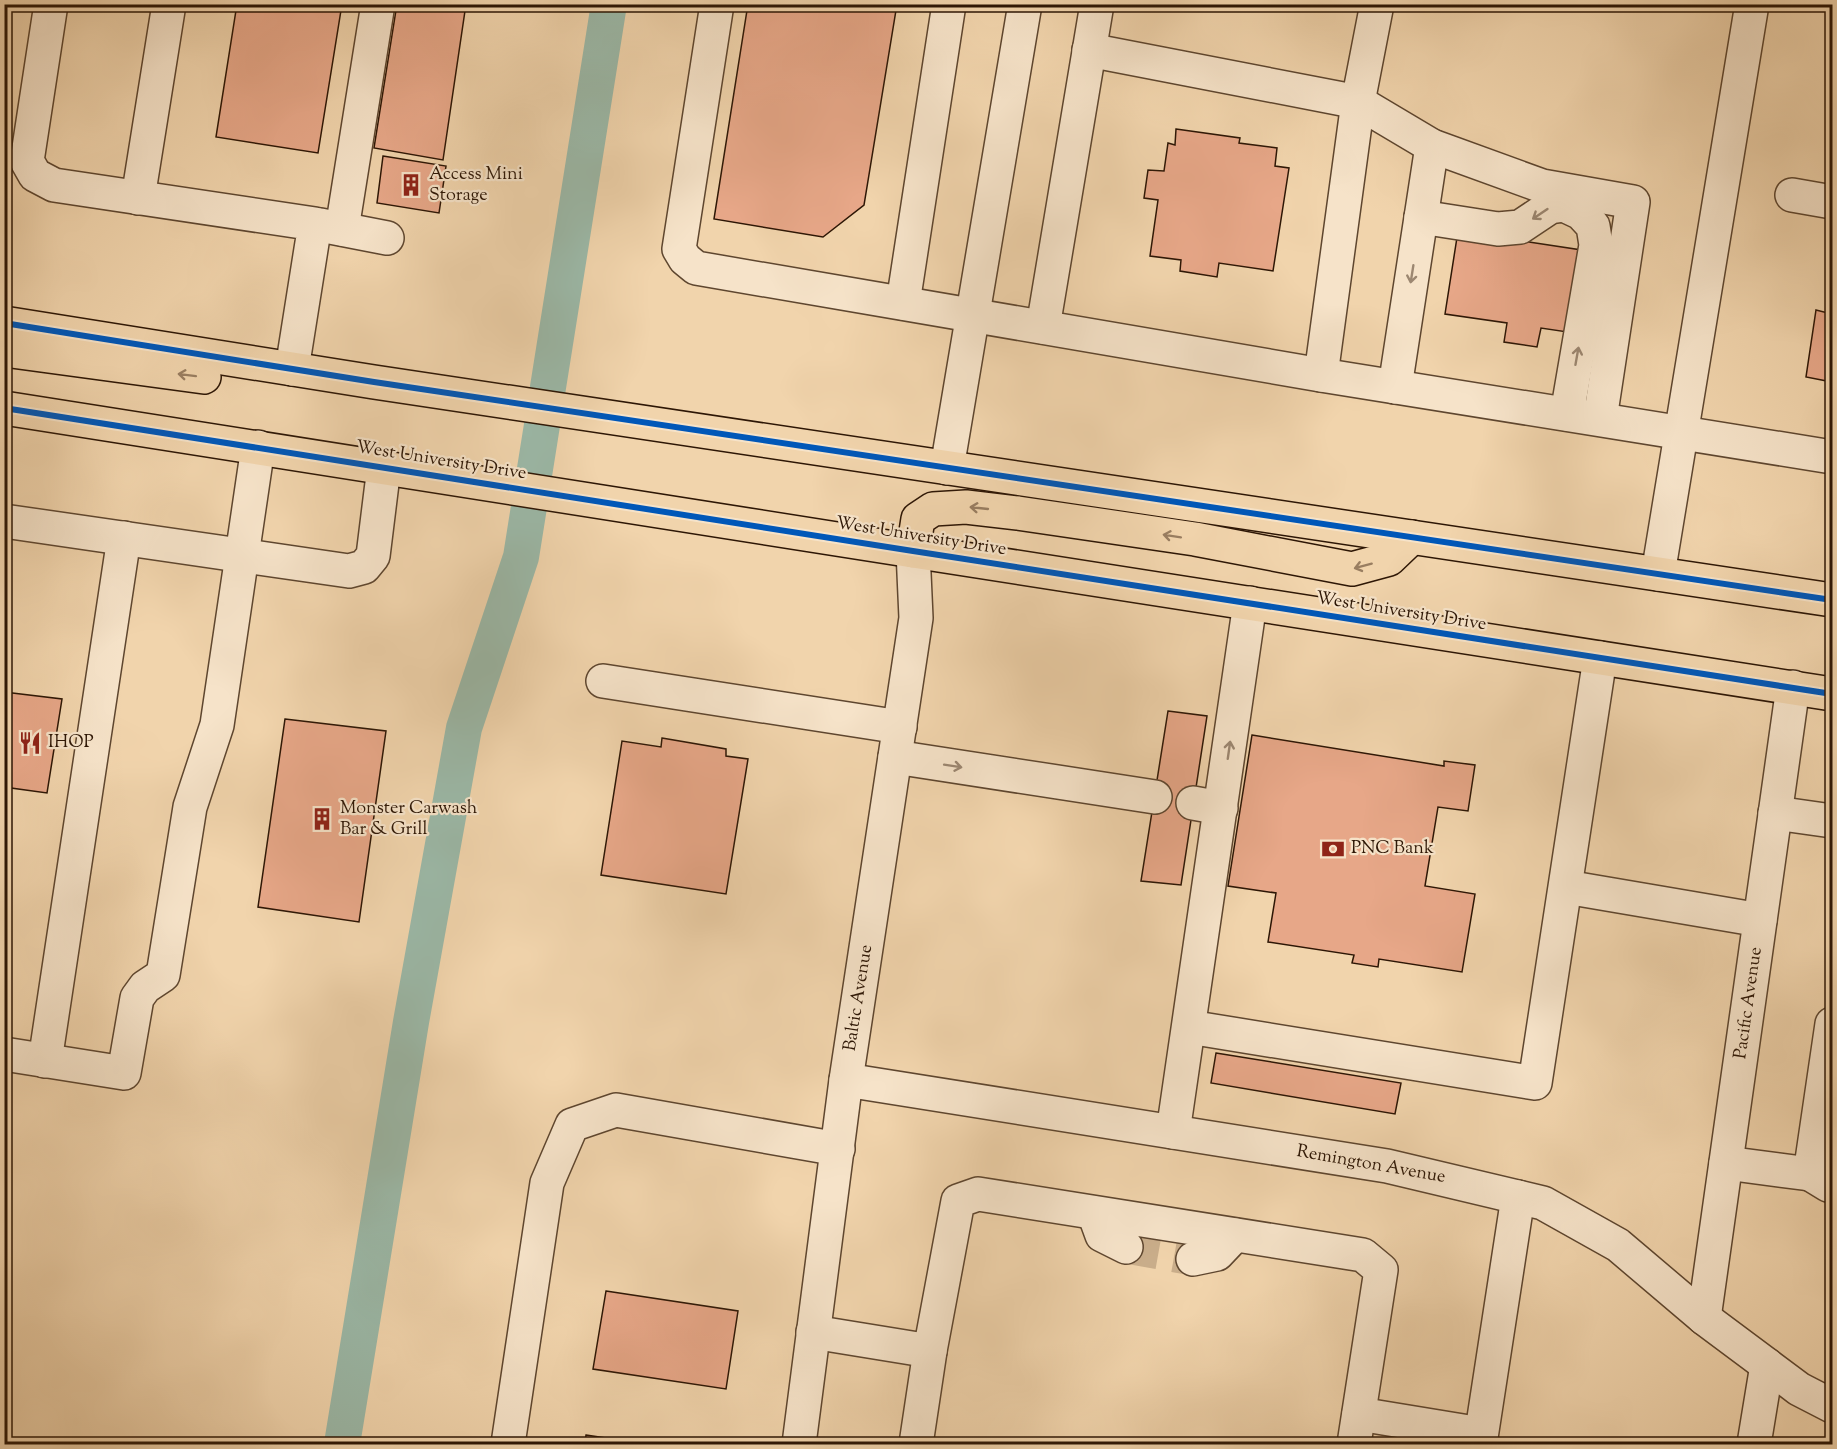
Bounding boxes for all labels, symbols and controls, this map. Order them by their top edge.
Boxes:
place label: Access Mini Storage [429,162,523,209]
building icon: Access Mini Storage [398,172,424,198]
one-way arrow [1531,208,1548,221]
one-way arrow [1407,264,1418,284]
one-way arrow [1572,347,1583,366]
one-way arrow [177,369,197,380]
street label: West University Drive [354,435,528,487]
one-way arrow [969,502,989,513]
street label: West University Drive [834,511,1008,563]
one-way arrow [1162,530,1182,541]
one-way arrow [1354,561,1373,573]
street label: West University Drive [1314,586,1488,638]
restaurant icon: IHOP [17,730,43,756]
place label: IHOP [48,730,94,756]
one-way arrow [1224,741,1235,761]
one-way arrow [943,760,962,771]
place label: Monster Carwash Bar & Grill [340,796,478,843]
building icon: Monster Carwash Bar & Grill [309,806,335,832]
bank icon: PNC Bank [1320,836,1346,862]
place label: PNC Bank [1351,836,1434,862]
street label: Baltic Avenue [838,943,880,1053]
street label: Pacific Avenue [1728,945,1770,1061]
street label: Remington Avenue [1295,1139,1447,1191]

